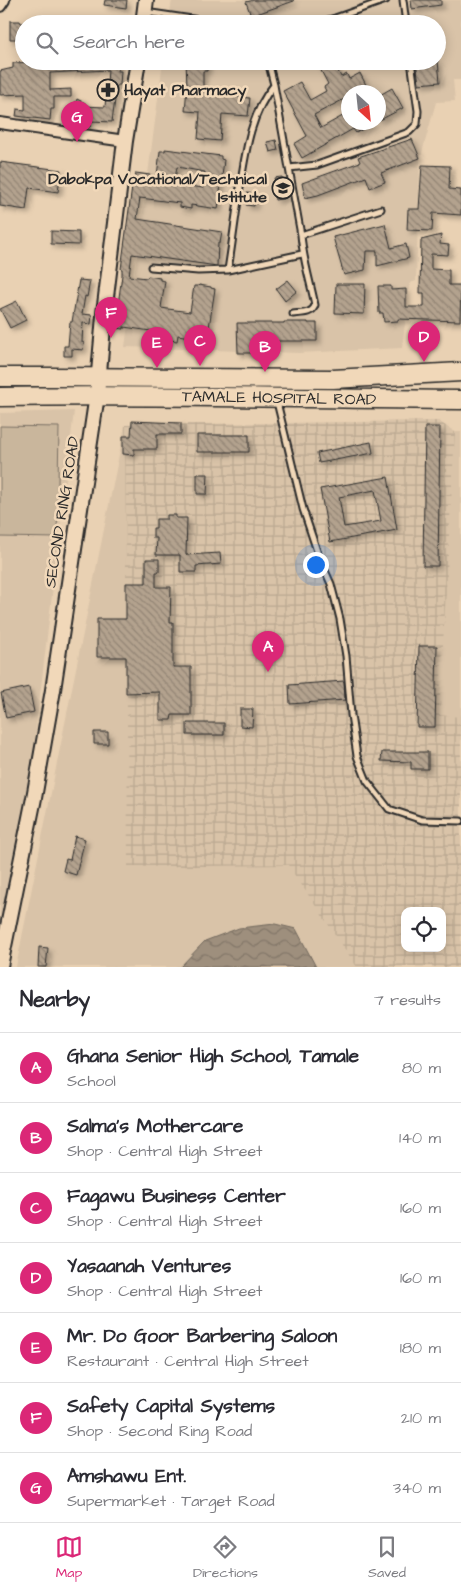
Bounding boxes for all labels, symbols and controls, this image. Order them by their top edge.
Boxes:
search box [15,15,446,70]
icon: search [33,29,61,57]
text: Search here [73,29,185,56]
pharmacy icon: Hayat Pharmacy [96,78,120,102]
place label: Hayat Pharmacy [124,79,246,102]
north arrow [341,85,386,130]
pin: G [61,101,93,142]
place label: Dabokpa Vocational/Technical Istitute [48,168,267,208]
school or university icon: Dabokpa Vocational/Technical Istitute [271,176,295,200]
pin: F [95,297,127,338]
pin: D [408,321,440,362]
pin: C [184,325,216,366]
pin: E [141,327,173,368]
pin: B [249,331,281,372]
street label: TAMALE HOSPITAL ROAD [182,385,376,411]
street label: SECOND RING ROAD [39,435,85,589]
your location [303,552,329,578]
pin: A [252,631,284,672]
map controls [401,907,446,952]
button: locate [401,907,446,952]
text: Nearby [20,985,90,1014]
text: 7 results [374,989,441,1011]
text: Ghana Senior High School, Tamale [67,1043,359,1070]
text: A [31,1057,41,1079]
text: 80 m [402,1057,441,1079]
text: School [67,1070,116,1092]
text: Salma's Mothercare [67,1113,243,1140]
text: B [30,1127,42,1149]
text: 140 m [399,1127,441,1149]
text: Shop · Central High Street [67,1140,263,1162]
text: Fagawu Business Center [67,1183,286,1210]
text: C [30,1197,42,1219]
text: 160 m [400,1197,441,1219]
text: Shop · Central High Street [67,1210,263,1232]
text: Yasaanah Ventures [67,1253,231,1280]
text: D [31,1267,41,1289]
text: 160 m [400,1267,441,1289]
text: Shop · Central High Street [67,1280,263,1302]
text: Mr. Do Goor Barbering Saloon [67,1323,337,1350]
text: E [31,1337,41,1359]
text: 180 m [400,1337,441,1359]
text: Restaurant · Central High Street [67,1350,309,1372]
text: Safety Capital Systems [67,1393,275,1420]
text: F [30,1407,42,1429]
text: 210 m [401,1407,441,1429]
text: Shop · Second Ring Road [67,1420,252,1442]
text: Amshawu Ent. [67,1463,186,1490]
text: G [30,1477,42,1499]
text: 340 m [393,1477,441,1499]
text: Supermarket · Target Road [67,1490,275,1512]
tab: Map [55,1533,83,1583]
tab: Directions [193,1533,258,1583]
tab: Saved [368,1533,406,1583]

